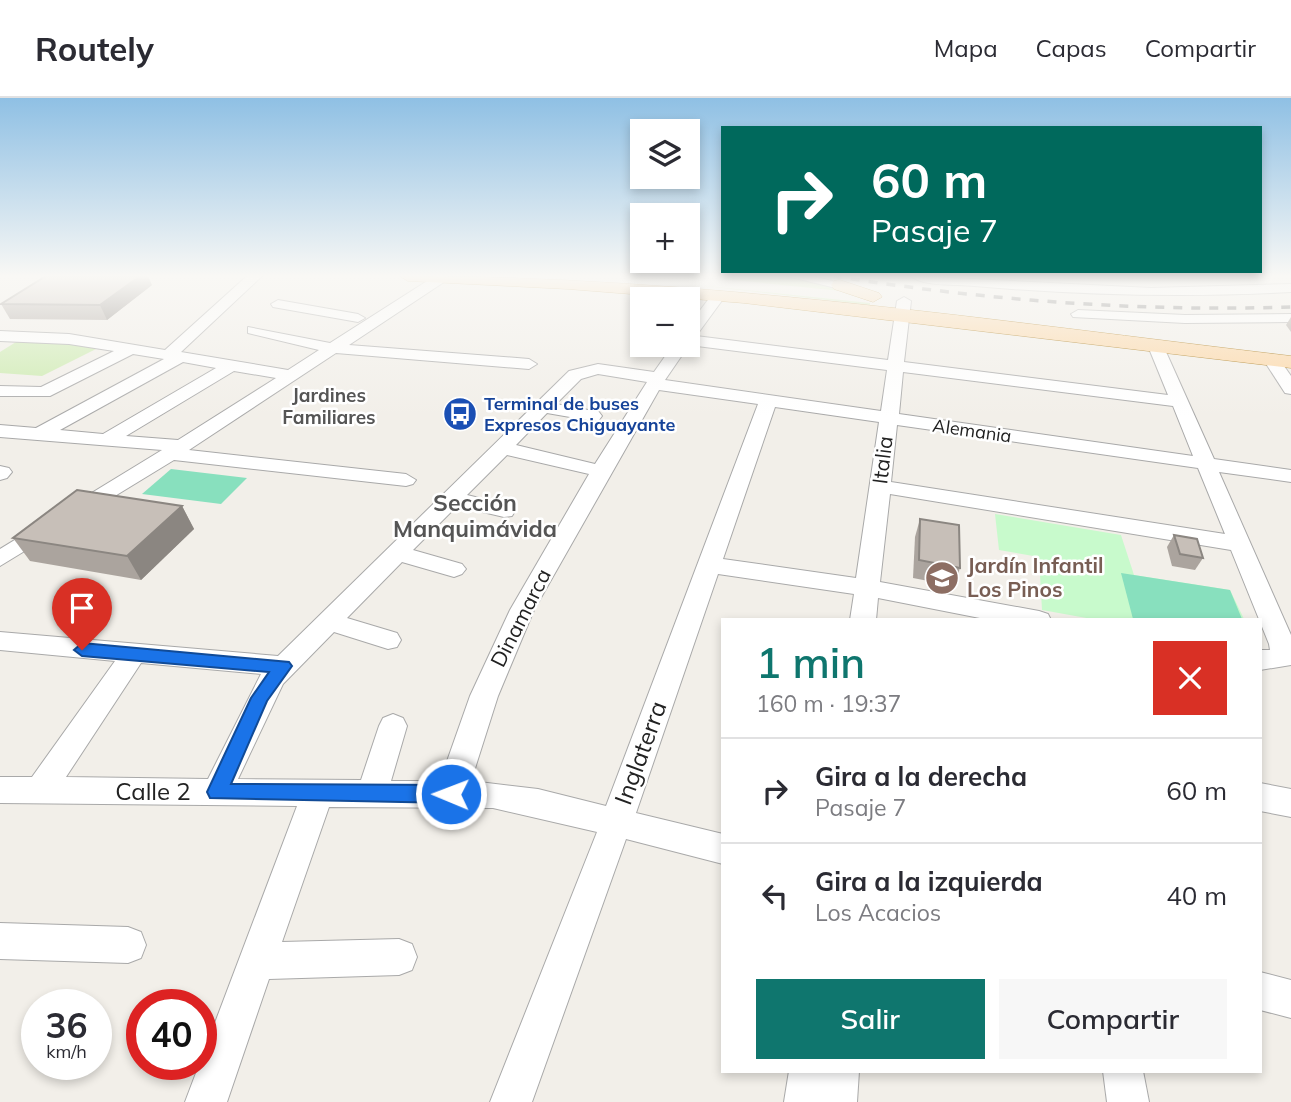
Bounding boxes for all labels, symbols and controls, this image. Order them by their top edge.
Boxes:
text: Routely [35,28,154,69]
text: Mapa [934,33,998,63]
text: Capas [1036,33,1107,63]
text: Compartir [1145,33,1256,63]
map controls [630,119,700,357]
button: layers [630,119,700,189]
text: 60 m [871,149,987,210]
icon: right [756,154,847,245]
button: + [630,203,700,273]
text: Pasaje 7 [871,210,998,250]
button: − [630,287,700,357]
district label: Jardines Familiares [282,383,376,429]
place label: Terminal de buses Expresos Chiguayante [484,392,675,436]
bus stop icon: Terminal de buses Expresos Chiguayante [441,395,479,433]
street label: Alemania [931,414,1013,447]
street label: Italia [866,434,898,485]
district label: Sección Manquimávida [393,488,557,543]
place label: Jardín Infantil Los Pinos [967,552,1103,602]
school or university icon: Jardín Infantil Los Pinos [923,559,961,597]
street label: Dinamarca [484,564,556,671]
pin [52,578,112,650]
icon: arrive [63,589,101,627]
text: 1 min [756,636,865,689]
button: close [1153,641,1227,715]
text: 160 m · 19:37 [756,689,901,718]
street label: Inglaterra [608,697,673,808]
position arrow [414,757,488,831]
text: Gira a la derecha [815,760,1027,793]
icon: right [756,772,794,810]
text: 60 m [1166,774,1227,807]
street label: Calle 2 [115,776,191,806]
text: Pasaje 7 [815,793,906,822]
text: Gira a la izquierda [815,865,1043,898]
icon: left [756,877,794,915]
text: 40 m [1166,879,1227,912]
text: Los Acacios [815,898,941,927]
button: Salir [756,979,985,1059]
button: Compartir [999,979,1227,1059]
speed limit sign: 40 [126,989,217,1080]
text: 36 [45,1003,88,1047]
text: km/h [46,1040,87,1063]

